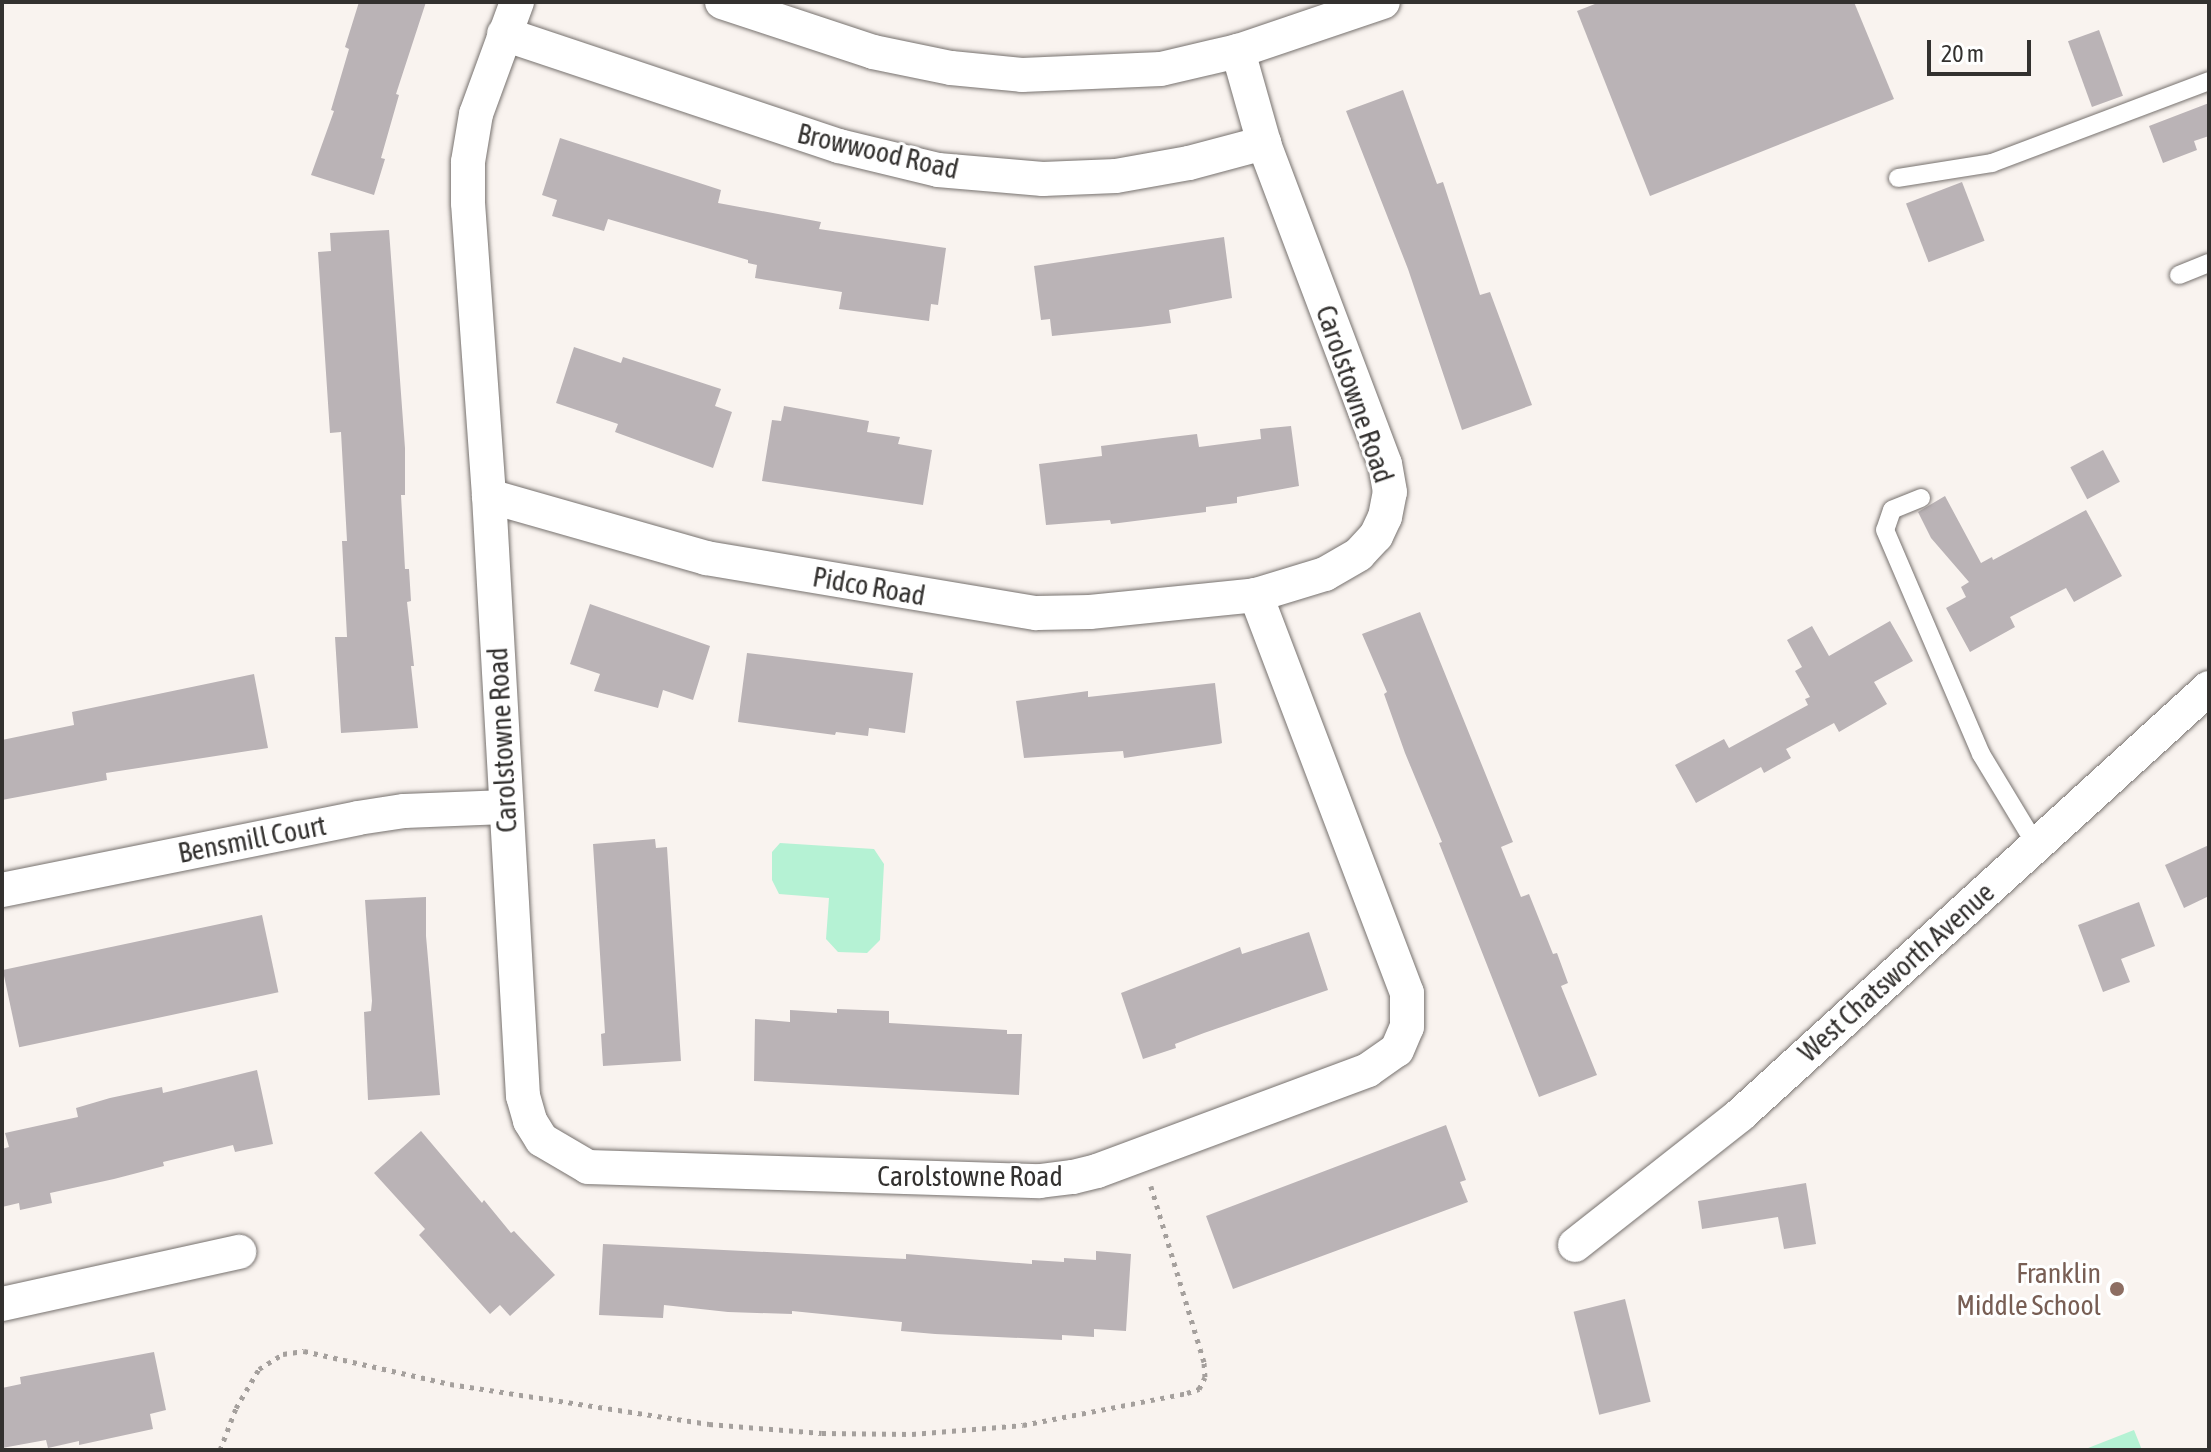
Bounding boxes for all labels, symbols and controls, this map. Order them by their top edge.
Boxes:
scale bar [1931,24,2035,74]
text: 20 m [1941,40,1984,67]
street label: Browwood Road [794,116,962,186]
street label: Carolstowne Road [1309,301,1401,487]
street label: Pidco Road [810,560,928,612]
street label: Carolstowne Road [480,647,524,833]
street label: Bensmill Court [175,808,329,870]
street label: West Chatsworth Avenue [1791,875,2001,1069]
street label: Carolstowne Road [877,1159,1063,1193]
place label: Franklin Middle School [1956,1256,2101,1322]
marker: Franklin Middle School [2108,1280,2126,1298]

